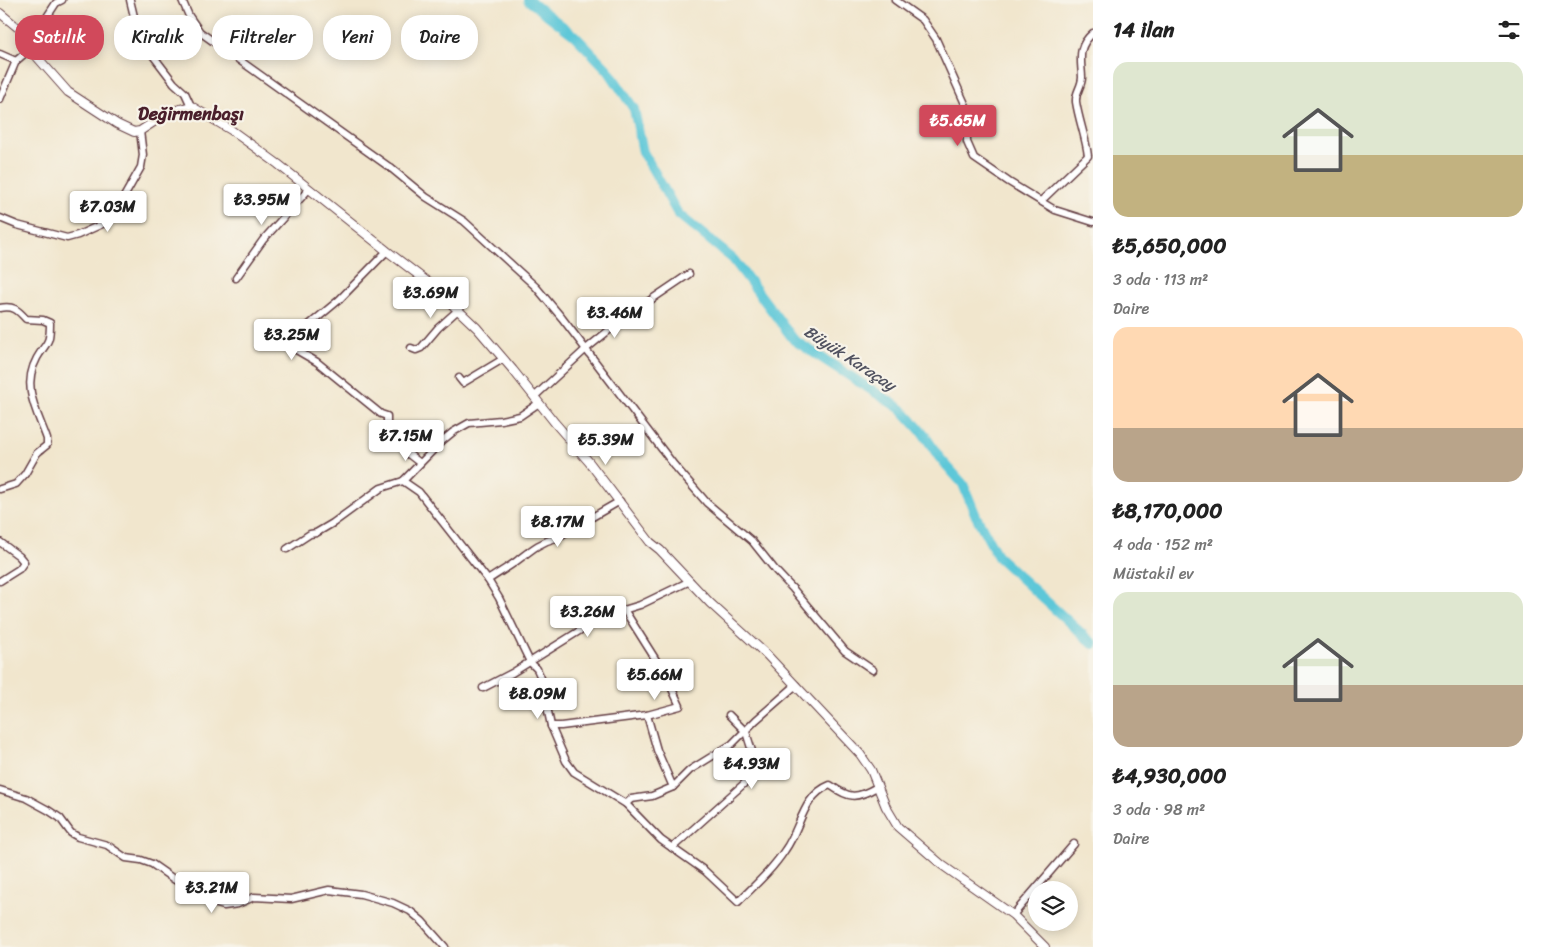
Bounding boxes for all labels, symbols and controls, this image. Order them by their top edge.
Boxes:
text: 14 ilan [1113,11,1174,49]
chip: Satılık [15,15,104,60]
chip: Kiralık [114,15,202,60]
chip: Filtreler [212,15,313,60]
chip: Yeni [323,15,391,60]
chip: Daire [401,15,478,60]
icon: filters [1495,16,1523,44]
icon: home [1273,95,1363,185]
district label: Değirmenbaşı [138,98,244,130]
pin: ₺5.65M [917,104,999,147]
text: ₺5.65M [930,106,986,135]
pin: ₺3.95M [221,184,303,226]
text: ₺3.95M [234,185,290,214]
pin: ₺7.03M [67,190,149,233]
text: ₺7.03M [81,192,135,221]
text: ₺5,650,000 [1113,227,1227,265]
text: 3 oda · 113 m² [1113,265,1208,294]
pin: ₺3.69M [390,276,472,319]
text: ₺3.69M [404,278,458,307]
text: Daire [1113,294,1149,323]
pin: ₺3.46M [574,296,656,339]
text: ₺3.46M [588,298,642,327]
water label: Büyük Karaçay [798,317,904,400]
pin: ₺3.25M [251,318,333,361]
text: ₺3.25M [265,320,319,349]
icon: home [1273,360,1363,450]
pin: ₺7.15M [365,420,447,462]
text: ₺7.15M [380,421,432,450]
pin: ₺5.39M [565,424,647,466]
text: ₺5.39M [578,425,634,454]
text: ₺8,170,000 [1113,492,1223,530]
pin: ₺8.17M [517,506,599,548]
text: ₺8.17M [532,507,584,536]
text: 4 oda · 152 m² [1113,530,1213,559]
text: Müstakil ev [1113,559,1194,588]
pin: ₺3.26M [547,596,629,638]
text: ₺3.26M [561,597,615,626]
icon: home [1273,625,1363,715]
pin: ₺5.66M [614,658,696,701]
text: ₺5.66M [628,660,682,689]
pin: ₺8.09M [497,678,579,720]
text: ₺8.09M [510,679,566,708]
pin: ₺4.93M [711,748,793,790]
text: ₺4.93M [724,749,780,778]
text: ₺4,930,000 [1113,757,1227,795]
text: 3 oda · 98 m² [1113,795,1205,824]
text: Daire [1113,824,1149,853]
pin: ₺3.21M [171,872,253,914]
text: ₺3.21M [186,873,238,902]
map controls [1028,881,1078,931]
button: layers [1028,881,1078,931]

